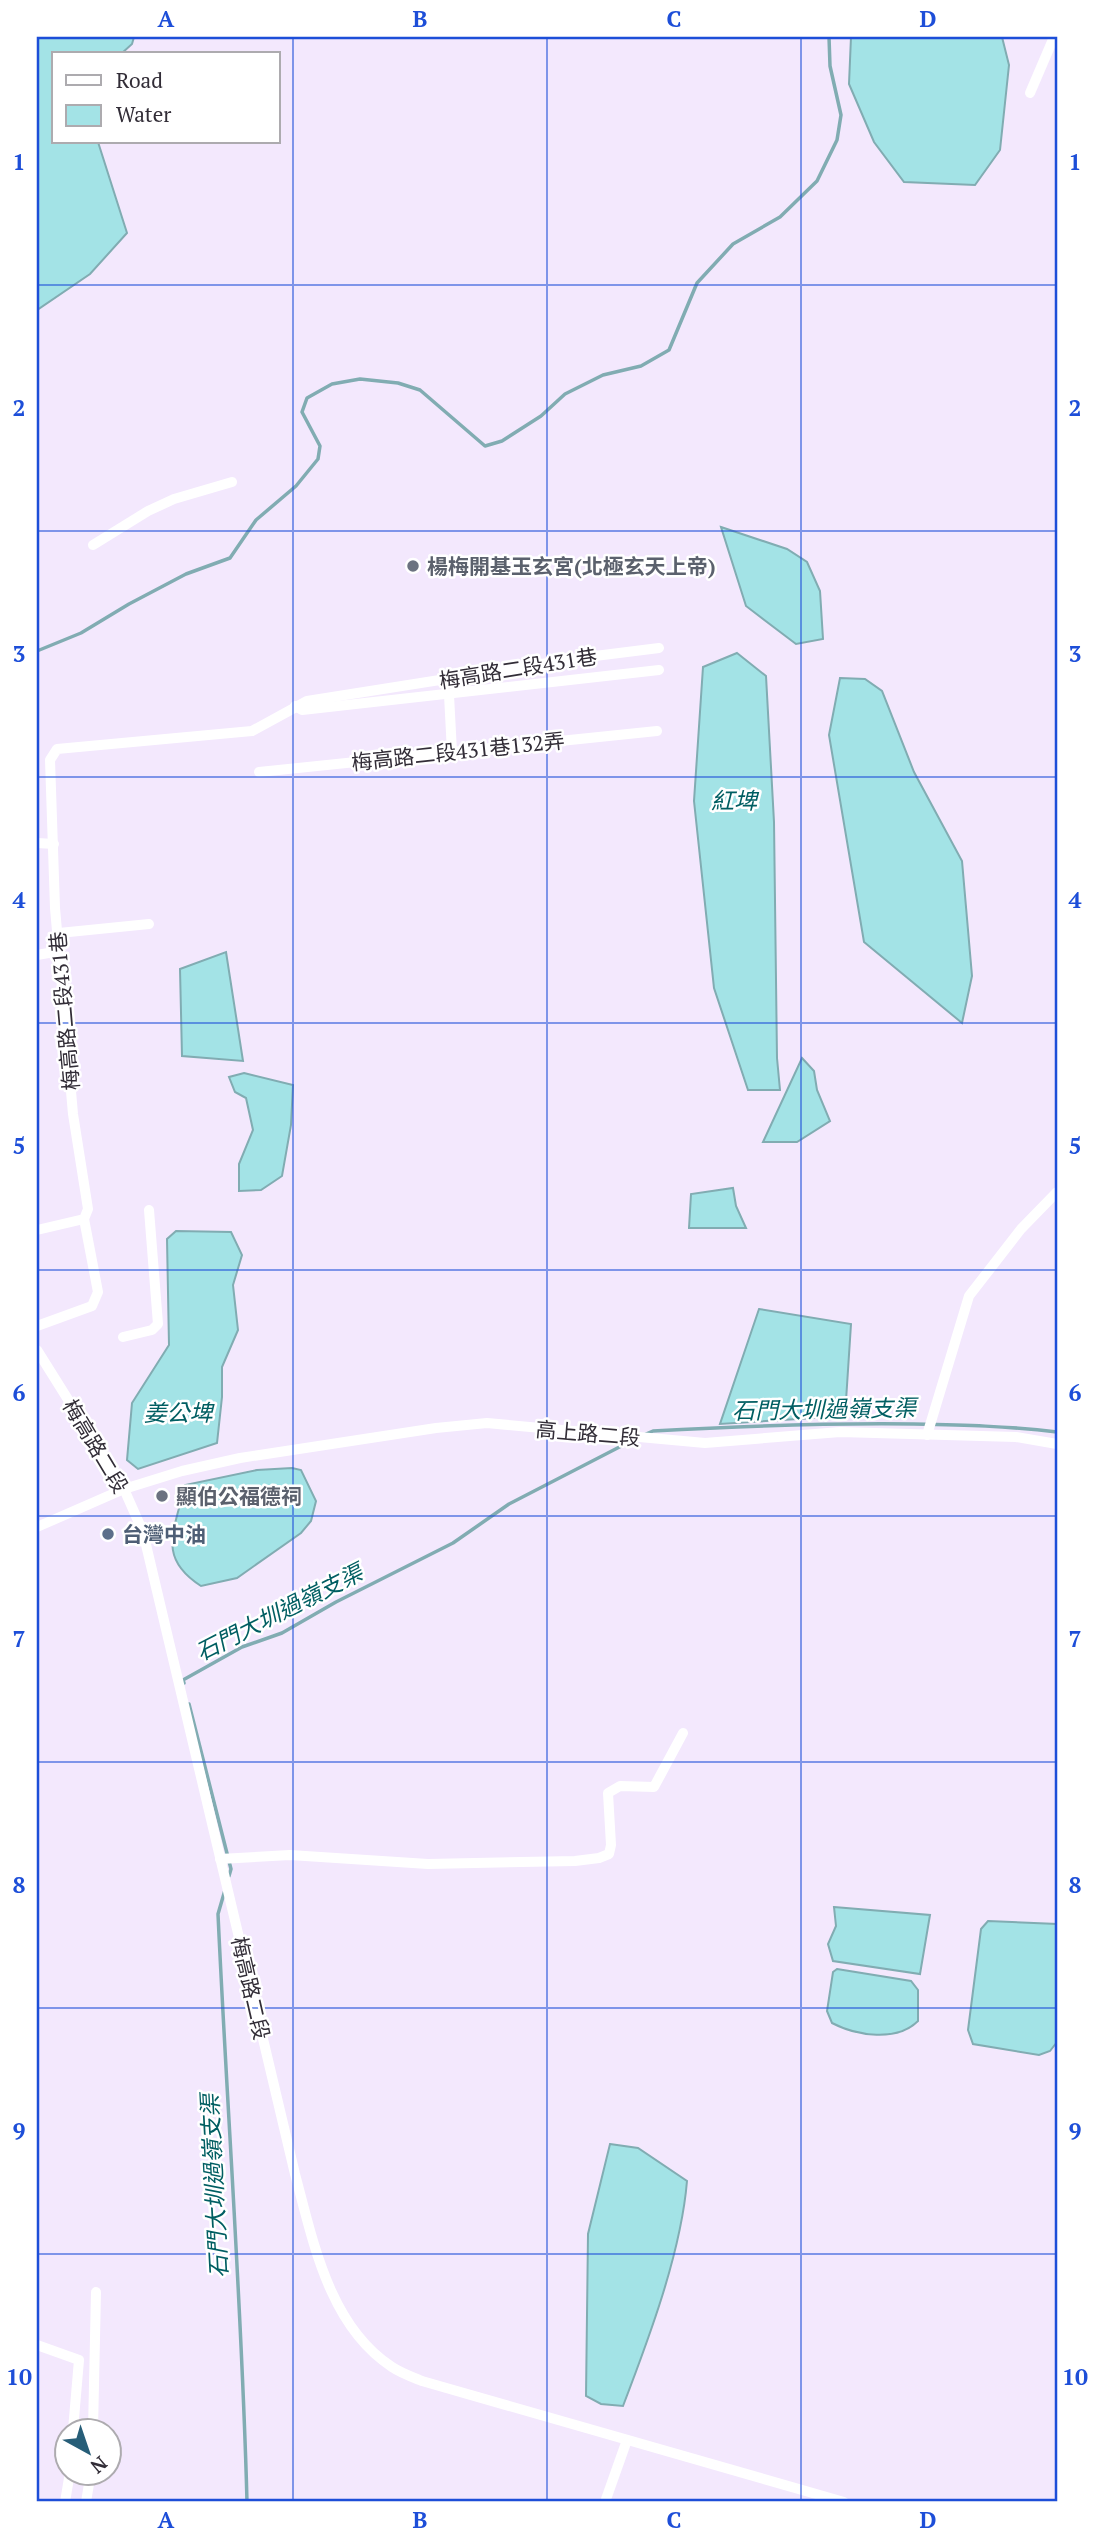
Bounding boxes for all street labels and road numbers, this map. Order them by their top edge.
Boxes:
street label: 梅高路二段431巷 [437,642,599,694]
street label: 梅高路二段431巷132弄 [350,726,566,776]
street label: 梅高路二段431巷 [43,930,85,1092]
street label: 梅高路二段 [57,1394,135,1498]
street label: 高上路二段 [534,1414,642,1452]
street label: 梅高路二段 [226,1934,276,2042]

